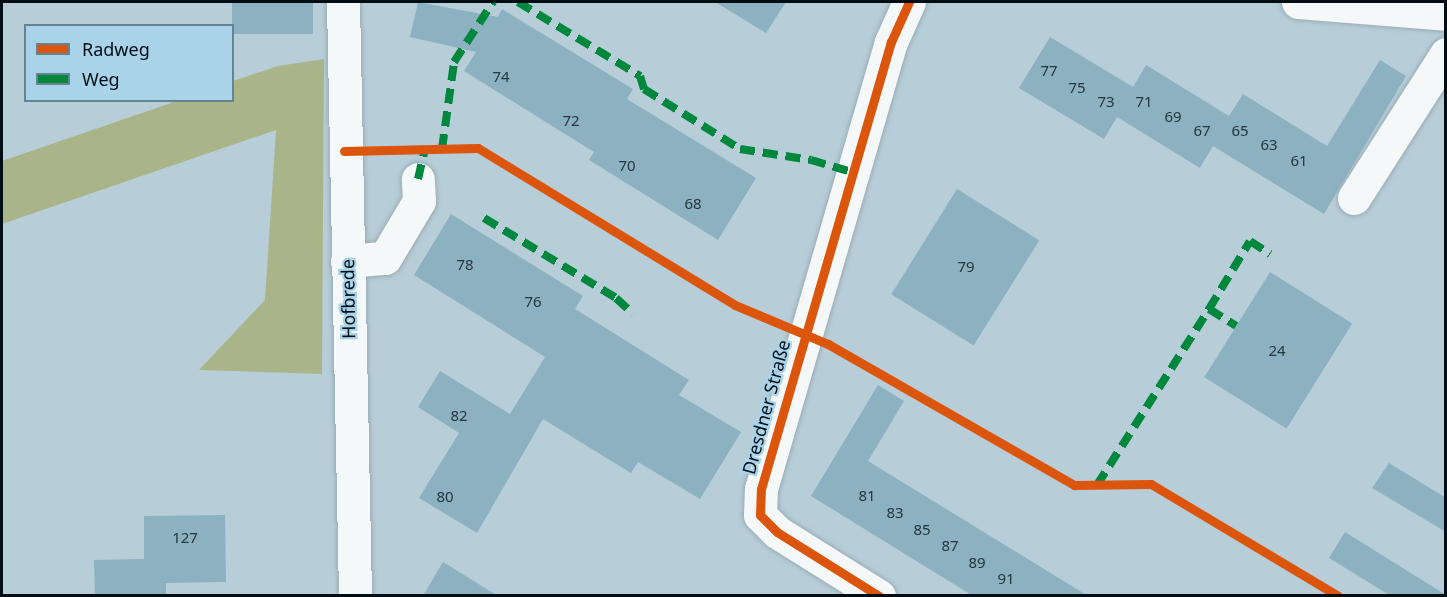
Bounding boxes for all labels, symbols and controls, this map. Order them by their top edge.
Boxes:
legend [24,24,234,102]
text: Radweg [82,37,150,61]
house number: 77 [1040,62,1058,80]
text: Weg [82,67,120,91]
house number: 74 [492,68,510,86]
house number: 75 [1068,79,1086,97]
house number: 73 [1097,93,1115,111]
house number: 71 [1135,93,1153,111]
house number: 69 [1164,108,1182,126]
house number: 72 [562,112,580,130]
house number: 67 [1193,122,1211,140]
house number: 65 [1231,122,1249,140]
house number: 63 [1260,136,1278,154]
house number: 61 [1290,152,1308,170]
house number: 70 [618,157,636,175]
house number: 68 [684,195,702,213]
house number: 78 [456,256,474,274]
house number: 79 [957,258,975,276]
street label: Hofbrede [337,259,359,339]
house number: 76 [524,293,542,311]
street label: Dresdner Straße [738,337,794,477]
house number: 24 [1268,342,1286,360]
house number: 82 [450,407,468,425]
house number: 81 [858,487,876,505]
house number: 80 [436,488,454,506]
house number: 83 [886,504,904,522]
house number: 85 [913,521,931,539]
house number: 127 [172,529,198,547]
house number: 87 [941,537,959,555]
house number: 89 [968,554,986,572]
house number: 91 [997,570,1015,588]

